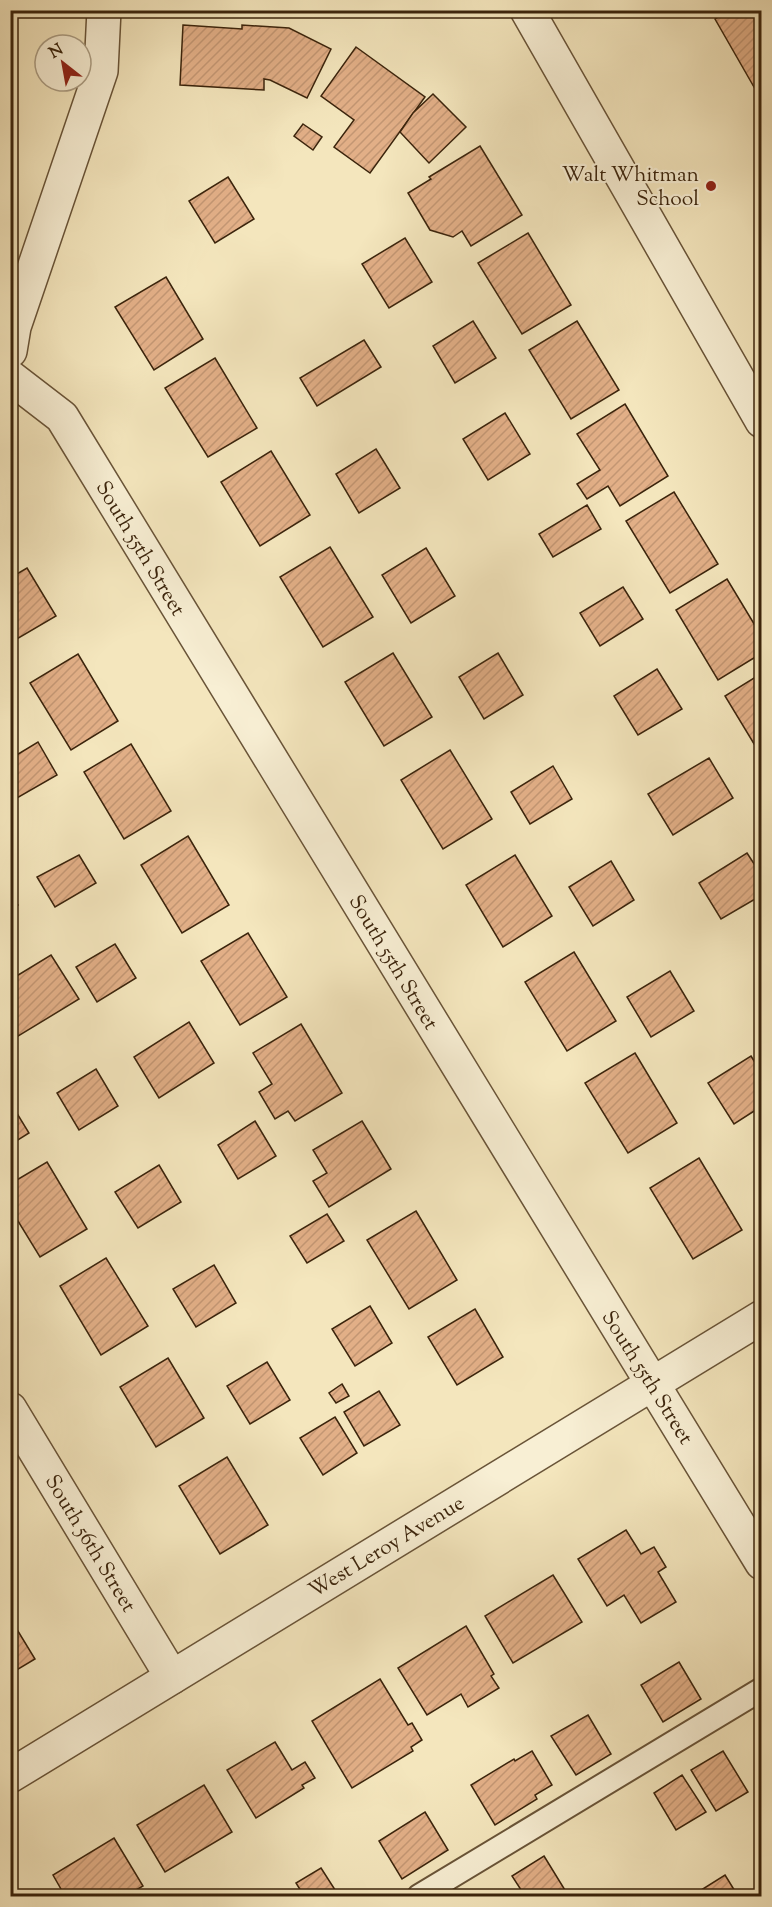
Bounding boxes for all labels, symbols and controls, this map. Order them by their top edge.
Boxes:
north arrow [33,33,93,93]
text: N [45,39,68,65]
place label: Walt Whitman School [562,161,699,215]
marker: Walt Whitman School [704,179,718,193]
street label: South 55th Street [87,476,192,622]
street label: South 55th Street [340,890,445,1036]
street label: South 55th Street [593,1305,700,1451]
street label: South 56th Street [36,1470,142,1619]
street label: West Leroy Avenue [303,1489,471,1606]

